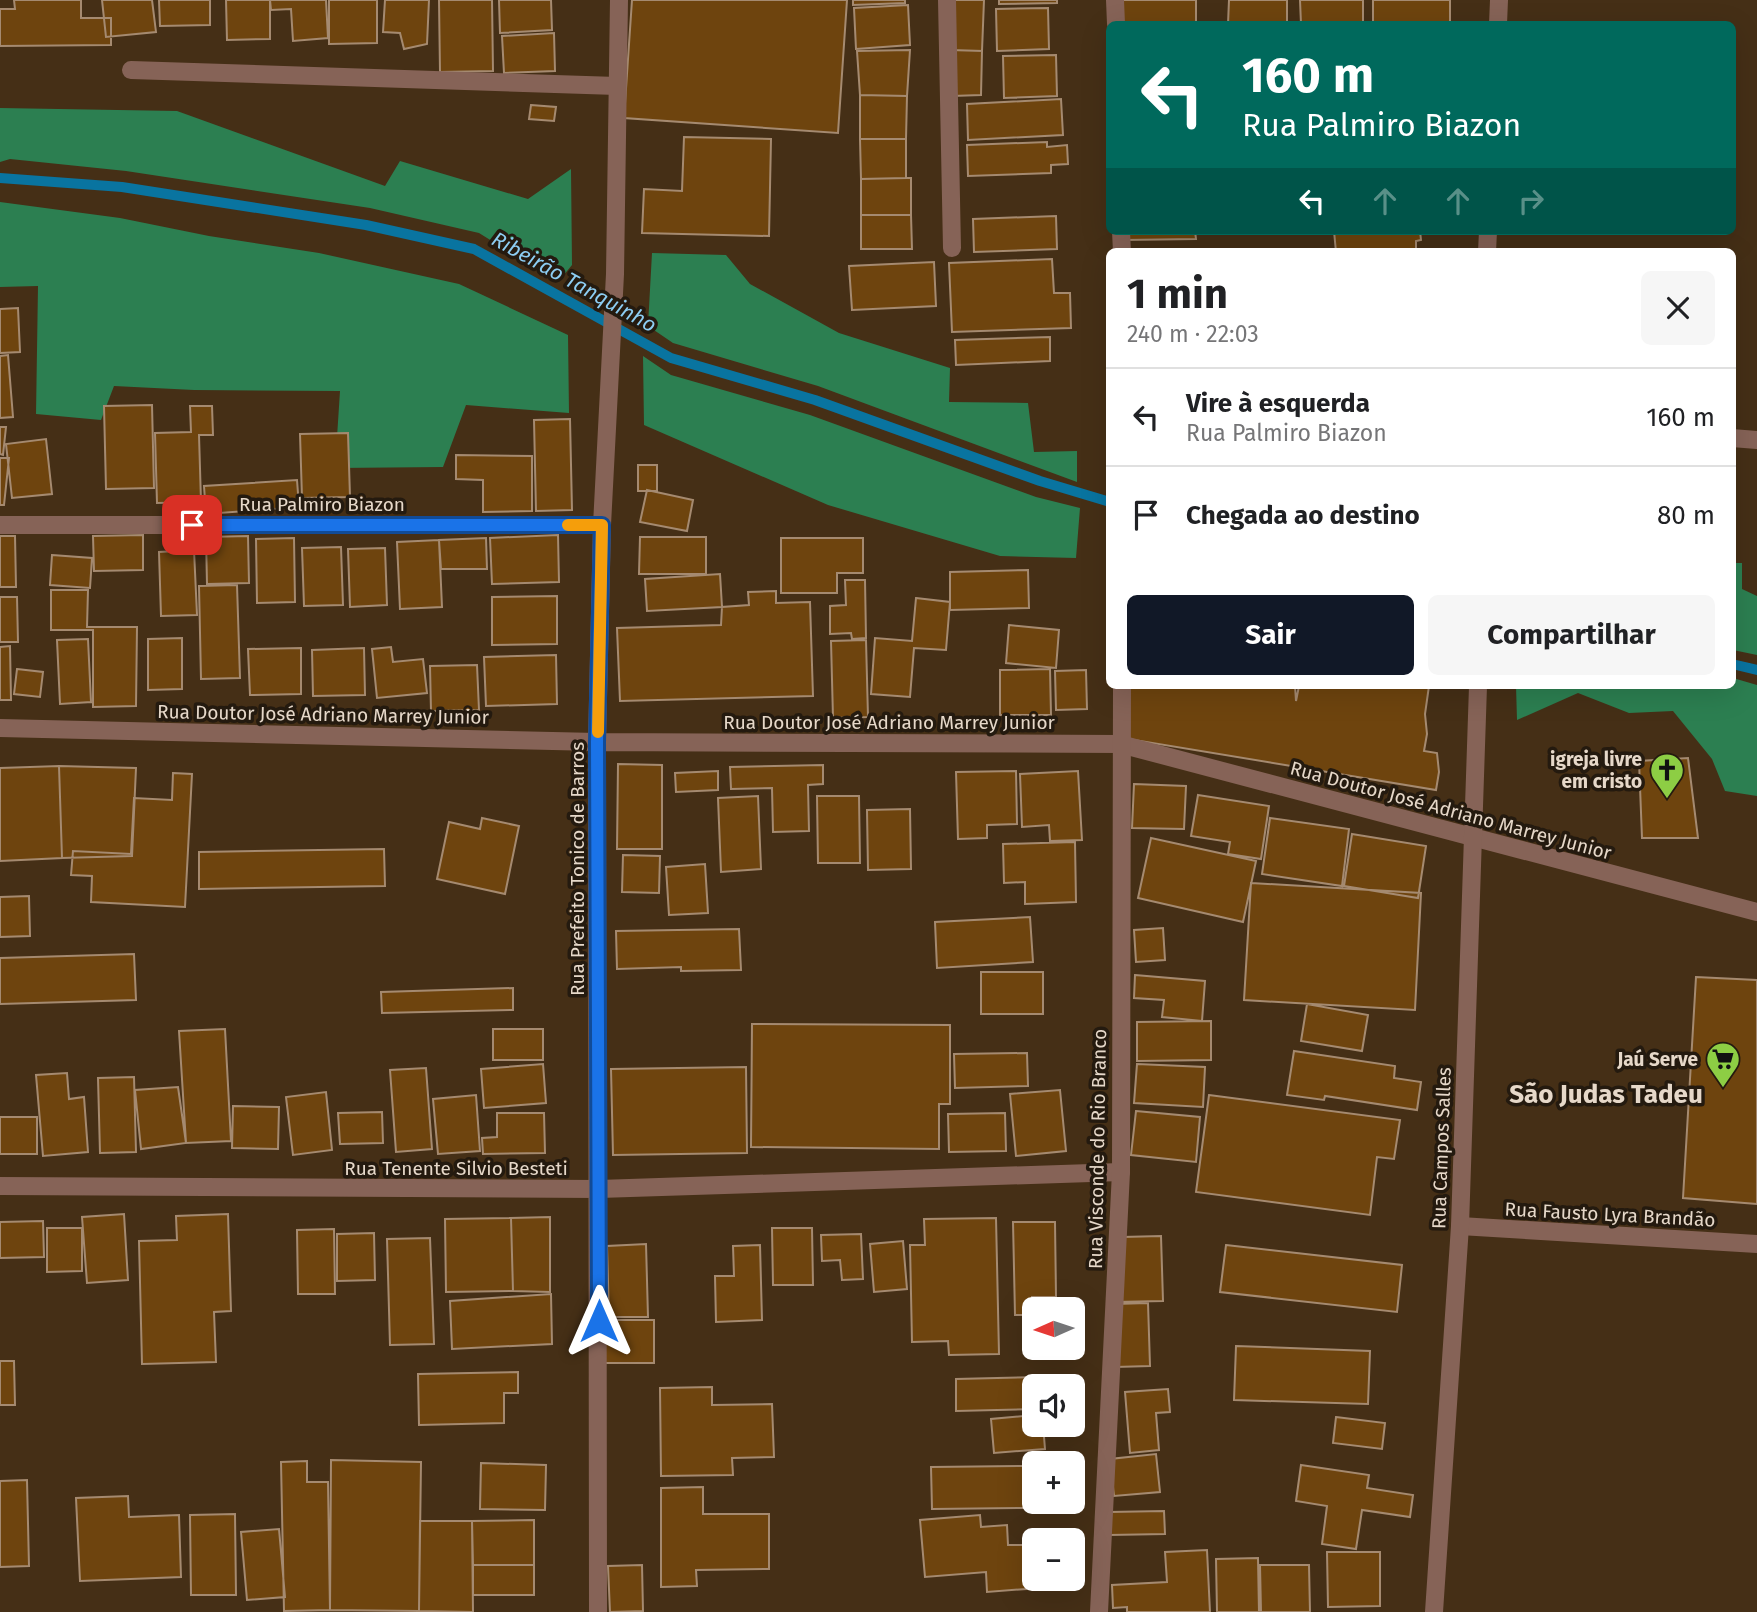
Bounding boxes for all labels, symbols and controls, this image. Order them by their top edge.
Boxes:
text: 160 m [1242,46,1374,105]
icon: left [1127,49,1218,140]
text: Rua Palmiro Biazon [1242,106,1521,144]
icon: left [1293,182,1331,220]
icon: ahead [1366,182,1404,220]
icon: ahead [1439,182,1477,220]
icon: right [1512,182,1550,220]
water label: Ribeirão Tanquinho [487,226,661,338]
text: 1 min [1127,269,1228,319]
button: close [1641,271,1715,345]
text: 240 m · 22:03 [1127,320,1259,348]
text: Vire à esquerda [1186,388,1370,419]
icon: left [1127,398,1165,436]
text: 160 m [1646,402,1715,433]
text: Rua Palmiro Biazon [1186,419,1387,447]
street label: Rua Palmiro Biazon [239,493,405,516]
pin [162,495,222,555]
icon: arrive [1127,496,1165,534]
text: Chegada ao destino [1186,500,1420,531]
text: 80 m [1657,500,1715,531]
icon: arrive [173,506,211,544]
button: Sair [1127,595,1414,675]
button: Compartilhar [1428,595,1715,675]
street label: Rua Doutor José Adriano Marrey Junior [157,700,490,729]
street label: Rua Doutor José Adriano Marrey Junior [723,711,1056,734]
street label: Rua Prefeito Tonico de Barros [566,742,589,996]
place label: igreja livre em cristo [1550,748,1642,793]
church icon: igreja livre em cristo [1648,751,1686,800]
street label: Rua Doutor José Adriano Marrey Junior [1288,756,1615,865]
street label: Rua Visconde do Rio Branco [1084,1029,1111,1269]
supermarket icon: Jaú Serve [1704,1040,1742,1089]
place label: Jaú Serve [1616,1048,1698,1071]
street label: Rua Campos Salles [1427,1067,1456,1229]
district label: São Judas Tadeu [1509,1079,1703,1110]
street label: Rua Tenente Silvio Besteti [344,1157,568,1180]
street label: Rua Fausto Lyra Brandão [1504,1197,1716,1232]
position arrow [562,1284,636,1358]
north arrow [1022,1297,1085,1360]
map controls [1022,1297,1085,1591]
button: sound [1022,1374,1085,1437]
button: + [1022,1451,1085,1514]
button: − [1022,1528,1085,1591]

